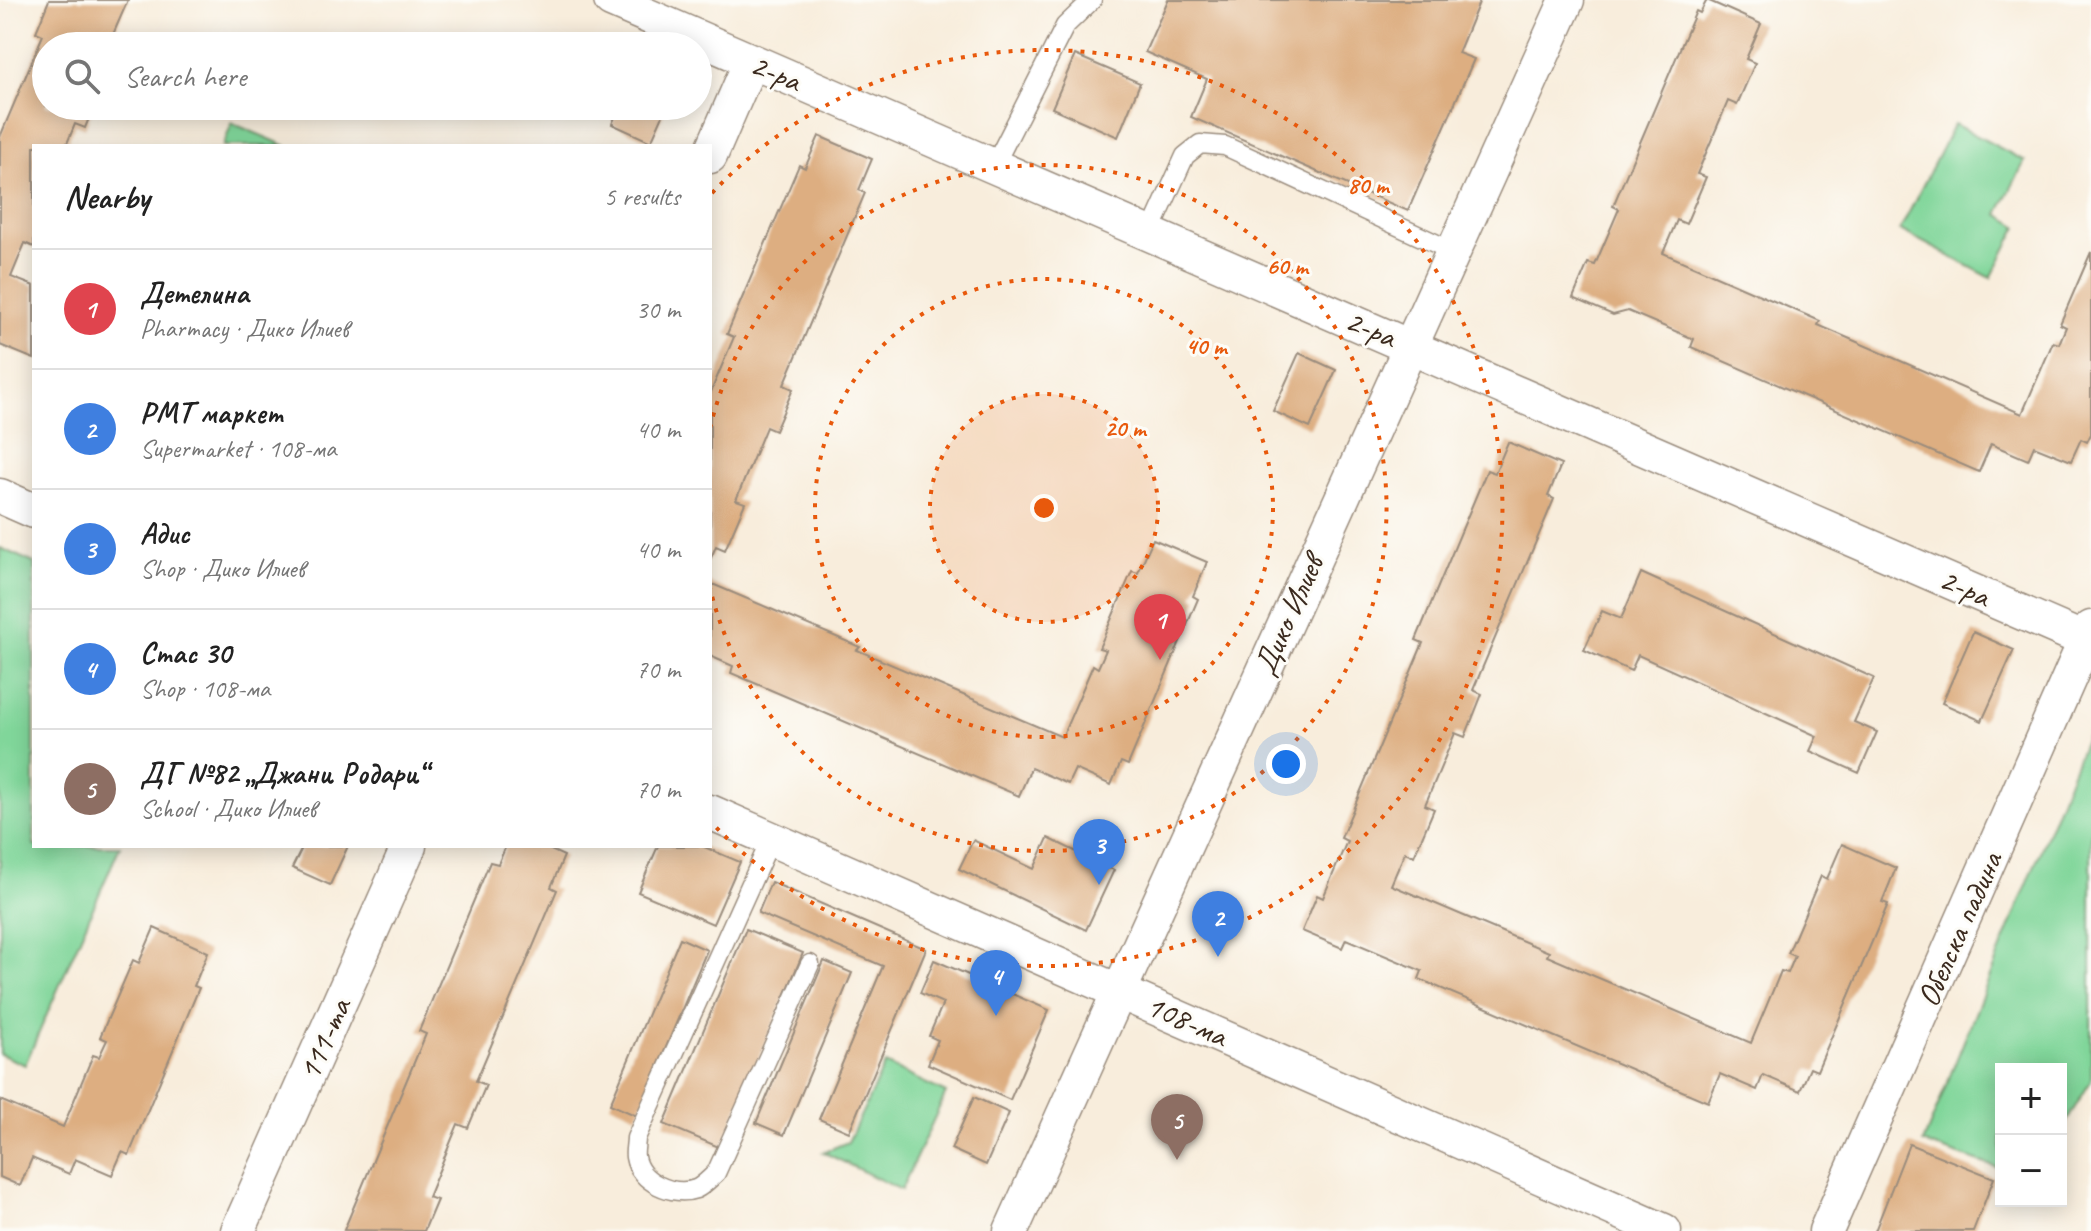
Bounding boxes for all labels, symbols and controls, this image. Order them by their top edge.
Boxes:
search box [32,32,712,120]
street label: 2-ра [744,44,809,102]
icon: search [60,54,104,98]
text: Search here [124,57,246,95]
text: 80 m [1347,170,1391,200]
text: Nearby [64,175,150,218]
text: 5 results [604,180,680,213]
text: 60 m [1266,251,1310,281]
text: Детелина [140,274,249,312]
text: 1 [84,293,96,326]
text: 30 m [636,293,680,326]
street label: 2-ра [1339,300,1404,358]
text: Pharmacy · Дико Илиев [140,312,348,345]
text: 40 m [1185,331,1229,361]
text: РМТ маркет [140,394,282,432]
text: 2 [84,413,96,446]
text: 40 m [636,413,680,446]
text: 20 m [1104,413,1148,443]
text: Supermarket · 108-ма [140,432,336,465]
centre of rings [1030,494,1058,522]
text: Адис [140,514,190,552]
text: 3 [84,533,96,566]
text: 40 m [636,533,680,566]
street label: Дико Илиев [1244,543,1335,681]
text: Shop · Дико Илиев [140,552,304,585]
street label: 2-ра [1933,558,1998,617]
pin: 1 [1134,594,1186,660]
text: Стас 30 [140,634,231,672]
text: 4 [84,653,96,686]
text: 70 m [636,653,680,686]
text: Shop · 108-ма [140,672,270,705]
your location [1266,744,1306,784]
text: ДГ №82 „Джани Родари“ [140,754,426,792]
text: 5 [84,773,96,806]
text: 70 m [636,773,680,806]
text: School · Дико Илиев [140,792,316,825]
pin: 3 [1073,819,1125,885]
street label: Обелска падина [1907,844,2013,1013]
pin: 2 [1192,891,1244,957]
pin: 4 [970,950,1022,1016]
street label: 108-ма [1140,985,1235,1057]
street label: 111-та [288,990,361,1086]
map controls [1995,1063,2067,1207]
button: + [1995,1063,2067,1135]
pin: 5 [1151,1094,1203,1160]
button: − [1995,1135,2067,1207]

